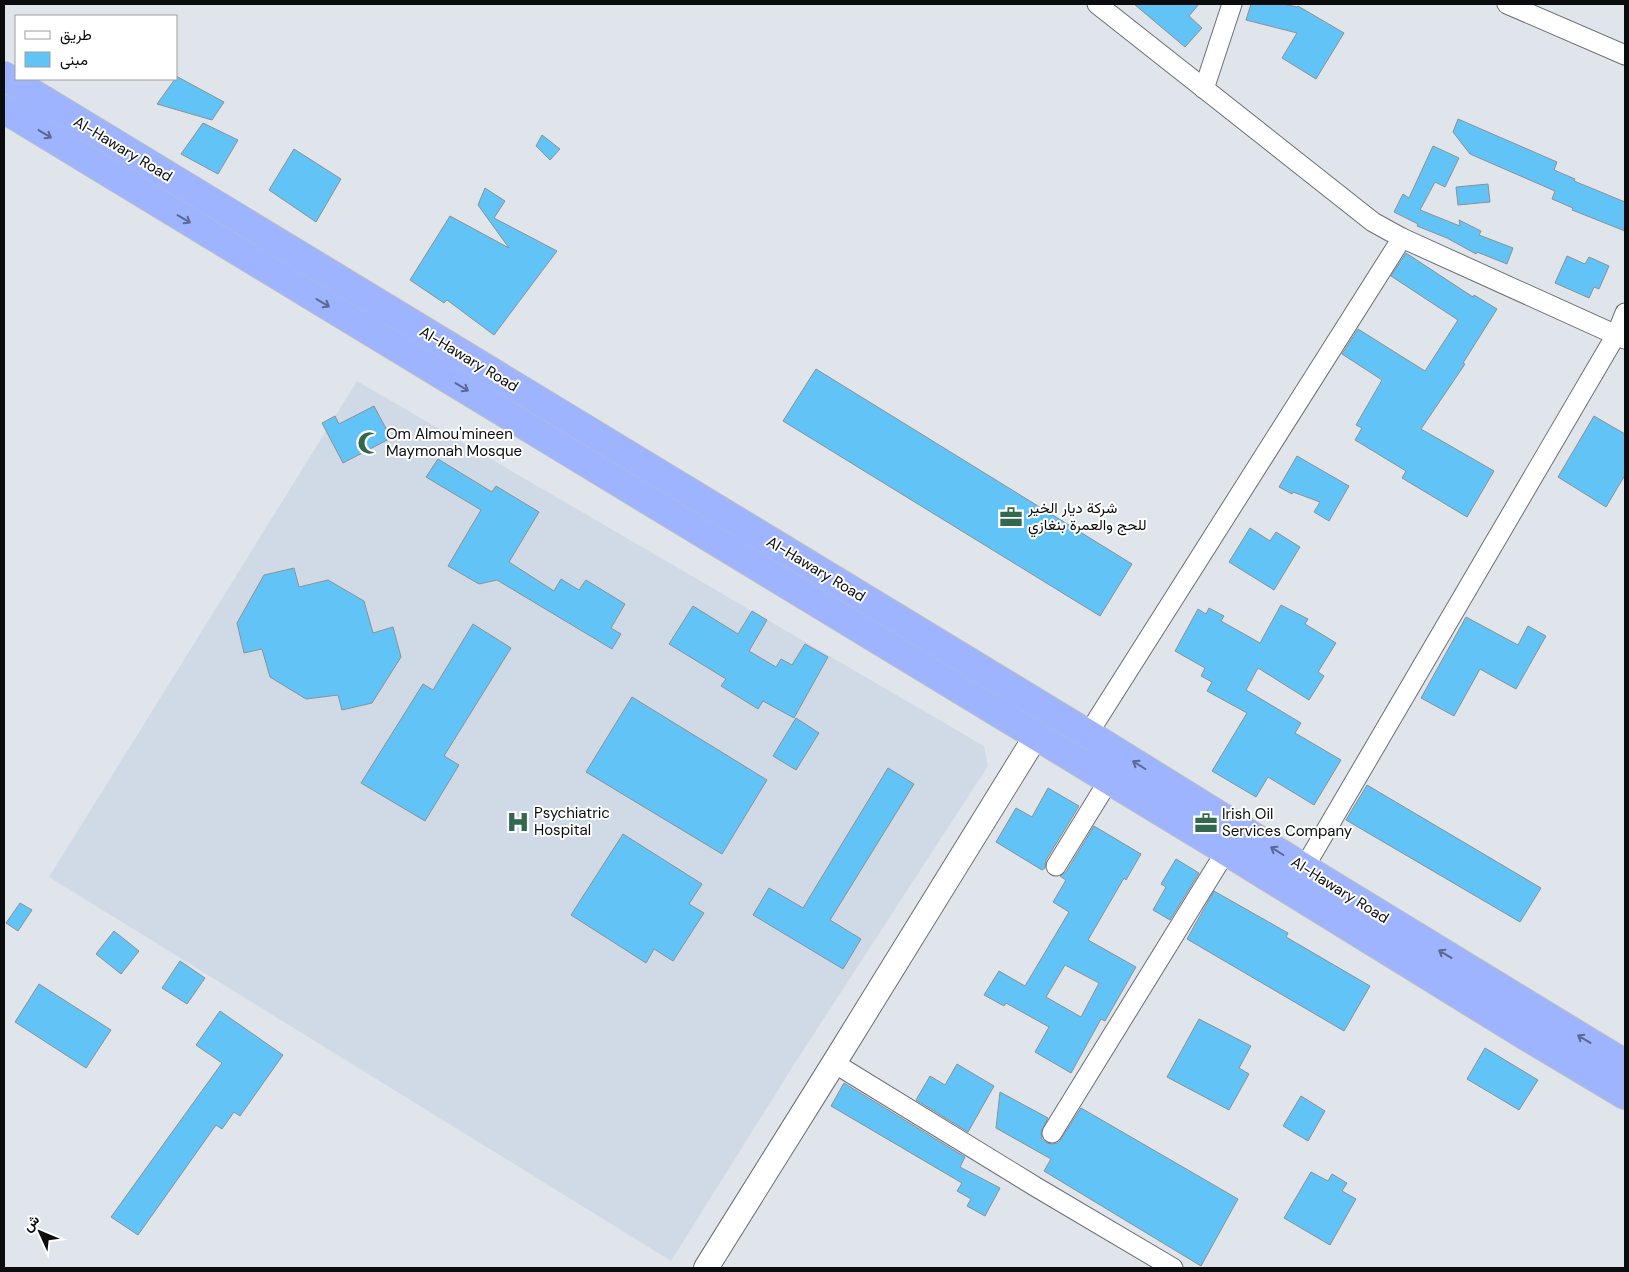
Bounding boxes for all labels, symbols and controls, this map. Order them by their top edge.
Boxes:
legend [15,15,178,80]
text: طريق [60,25,92,45]
text: مبنى [60,50,88,70]
street label: Al-Hawary Road [70,112,176,186]
one-way arrow [38,130,52,140]
one-way arrow [177,214,191,224]
one-way arrow [316,298,330,308]
street label: Al-Hawary Road [416,322,522,396]
one-way arrow [454,383,468,393]
place label: Om Almou'mineen Maymonah Mosque [386,424,522,461]
mosque icon: Om Almou'mineen Maymonah Mosque [356,430,382,456]
place label: شركة ديار الخير للحج والعمرة بنغازي [1027,498,1147,538]
office icon: شركة ديار الخير للحج والعمرة بنغازي [998,504,1024,530]
street label: Al-Hawary Road [763,532,869,606]
one-way arrow [1132,760,1146,770]
place label: Psychiatric Hospital [534,803,610,840]
place label: Irish Oil Services Company [1222,804,1353,841]
hospital icon: Psychiatric Hospital [505,809,531,835]
office icon: Irish Oil Services Company [1193,810,1219,836]
one-way arrow [1270,846,1284,856]
street label: Al-Hawary Road [1287,852,1393,928]
one-way arrow [1438,949,1452,959]
one-way arrow [1577,1034,1591,1044]
north arrow [15,1207,65,1257]
text: ش [18,1211,43,1235]

